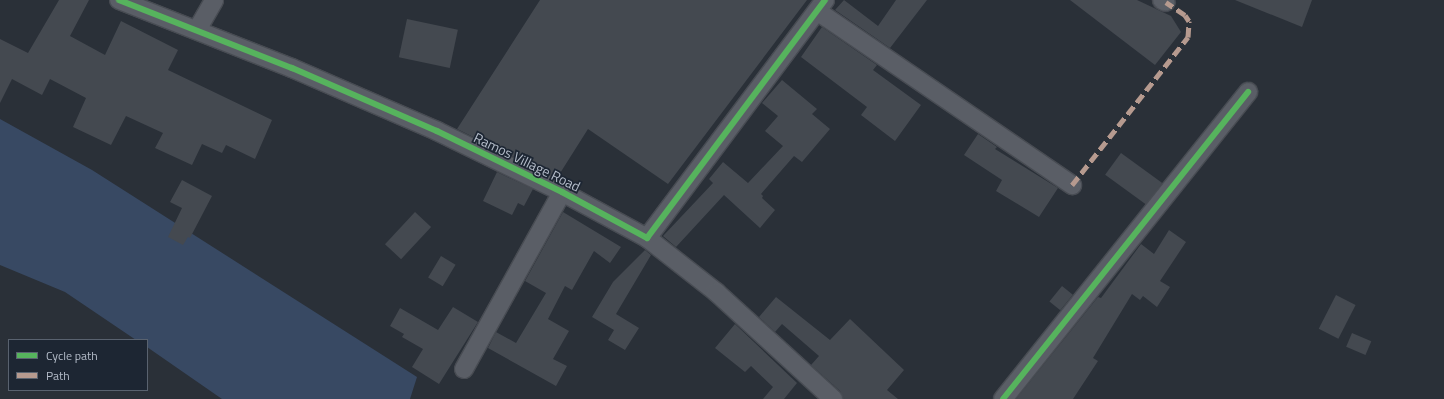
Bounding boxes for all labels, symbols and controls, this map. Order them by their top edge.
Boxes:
street label: Ramos Village Road [471,129,583,195]
legend [8,339,148,391]
text: Cycle path [46,346,98,365]
text: Path [46,366,70,385]

